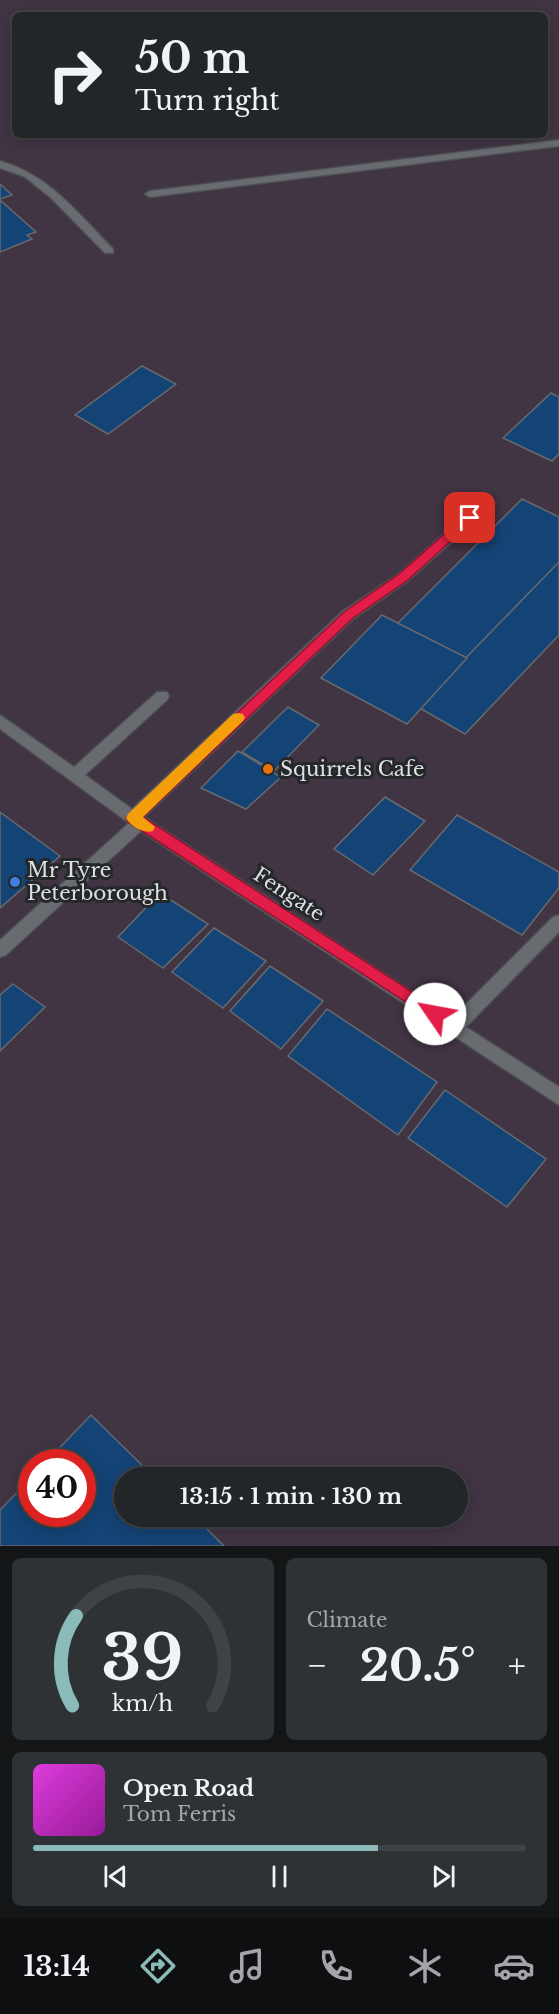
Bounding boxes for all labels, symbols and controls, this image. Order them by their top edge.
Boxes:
text: 50 m [135,32,249,84]
icon: right [36,36,114,114]
text: Turn right [135,84,279,117]
pin [444,492,495,543]
icon: arrive [453,501,486,534]
place label: Squirrels Cafe [280,757,424,781]
marker: Squirrels Cafe [261,762,275,776]
place label: Mr Tyre Peterborough [27,858,168,905]
street label: Fengate [249,862,329,926]
marker: Mr Tyre Peterborough [8,875,22,889]
position arrow [403,982,467,1046]
speed limit sign: 40 [18,1449,96,1527]
text: 13:15 · 1 min · 130 m [180,1483,402,1510]
text: Climate [307,1608,387,1632]
text: 39 [102,1619,184,1697]
text: 20.5° [360,1637,476,1693]
text: − [307,1645,327,1686]
text: + [508,1645,526,1686]
text: km/h [112,1690,173,1717]
text: Open Road [123,1775,254,1802]
text: Tom Ferris [123,1802,236,1826]
icon: previous [99,1860,132,1893]
icon: pause [263,1860,296,1893]
icon: next [427,1860,460,1893]
icon: directions [137,1945,179,1987]
icon: music [226,1945,268,1987]
icon: phone [315,1945,357,1987]
icon: climate [404,1945,446,1987]
icon: car [493,1945,535,1987]
text: 13:14 [24,1950,90,1983]

